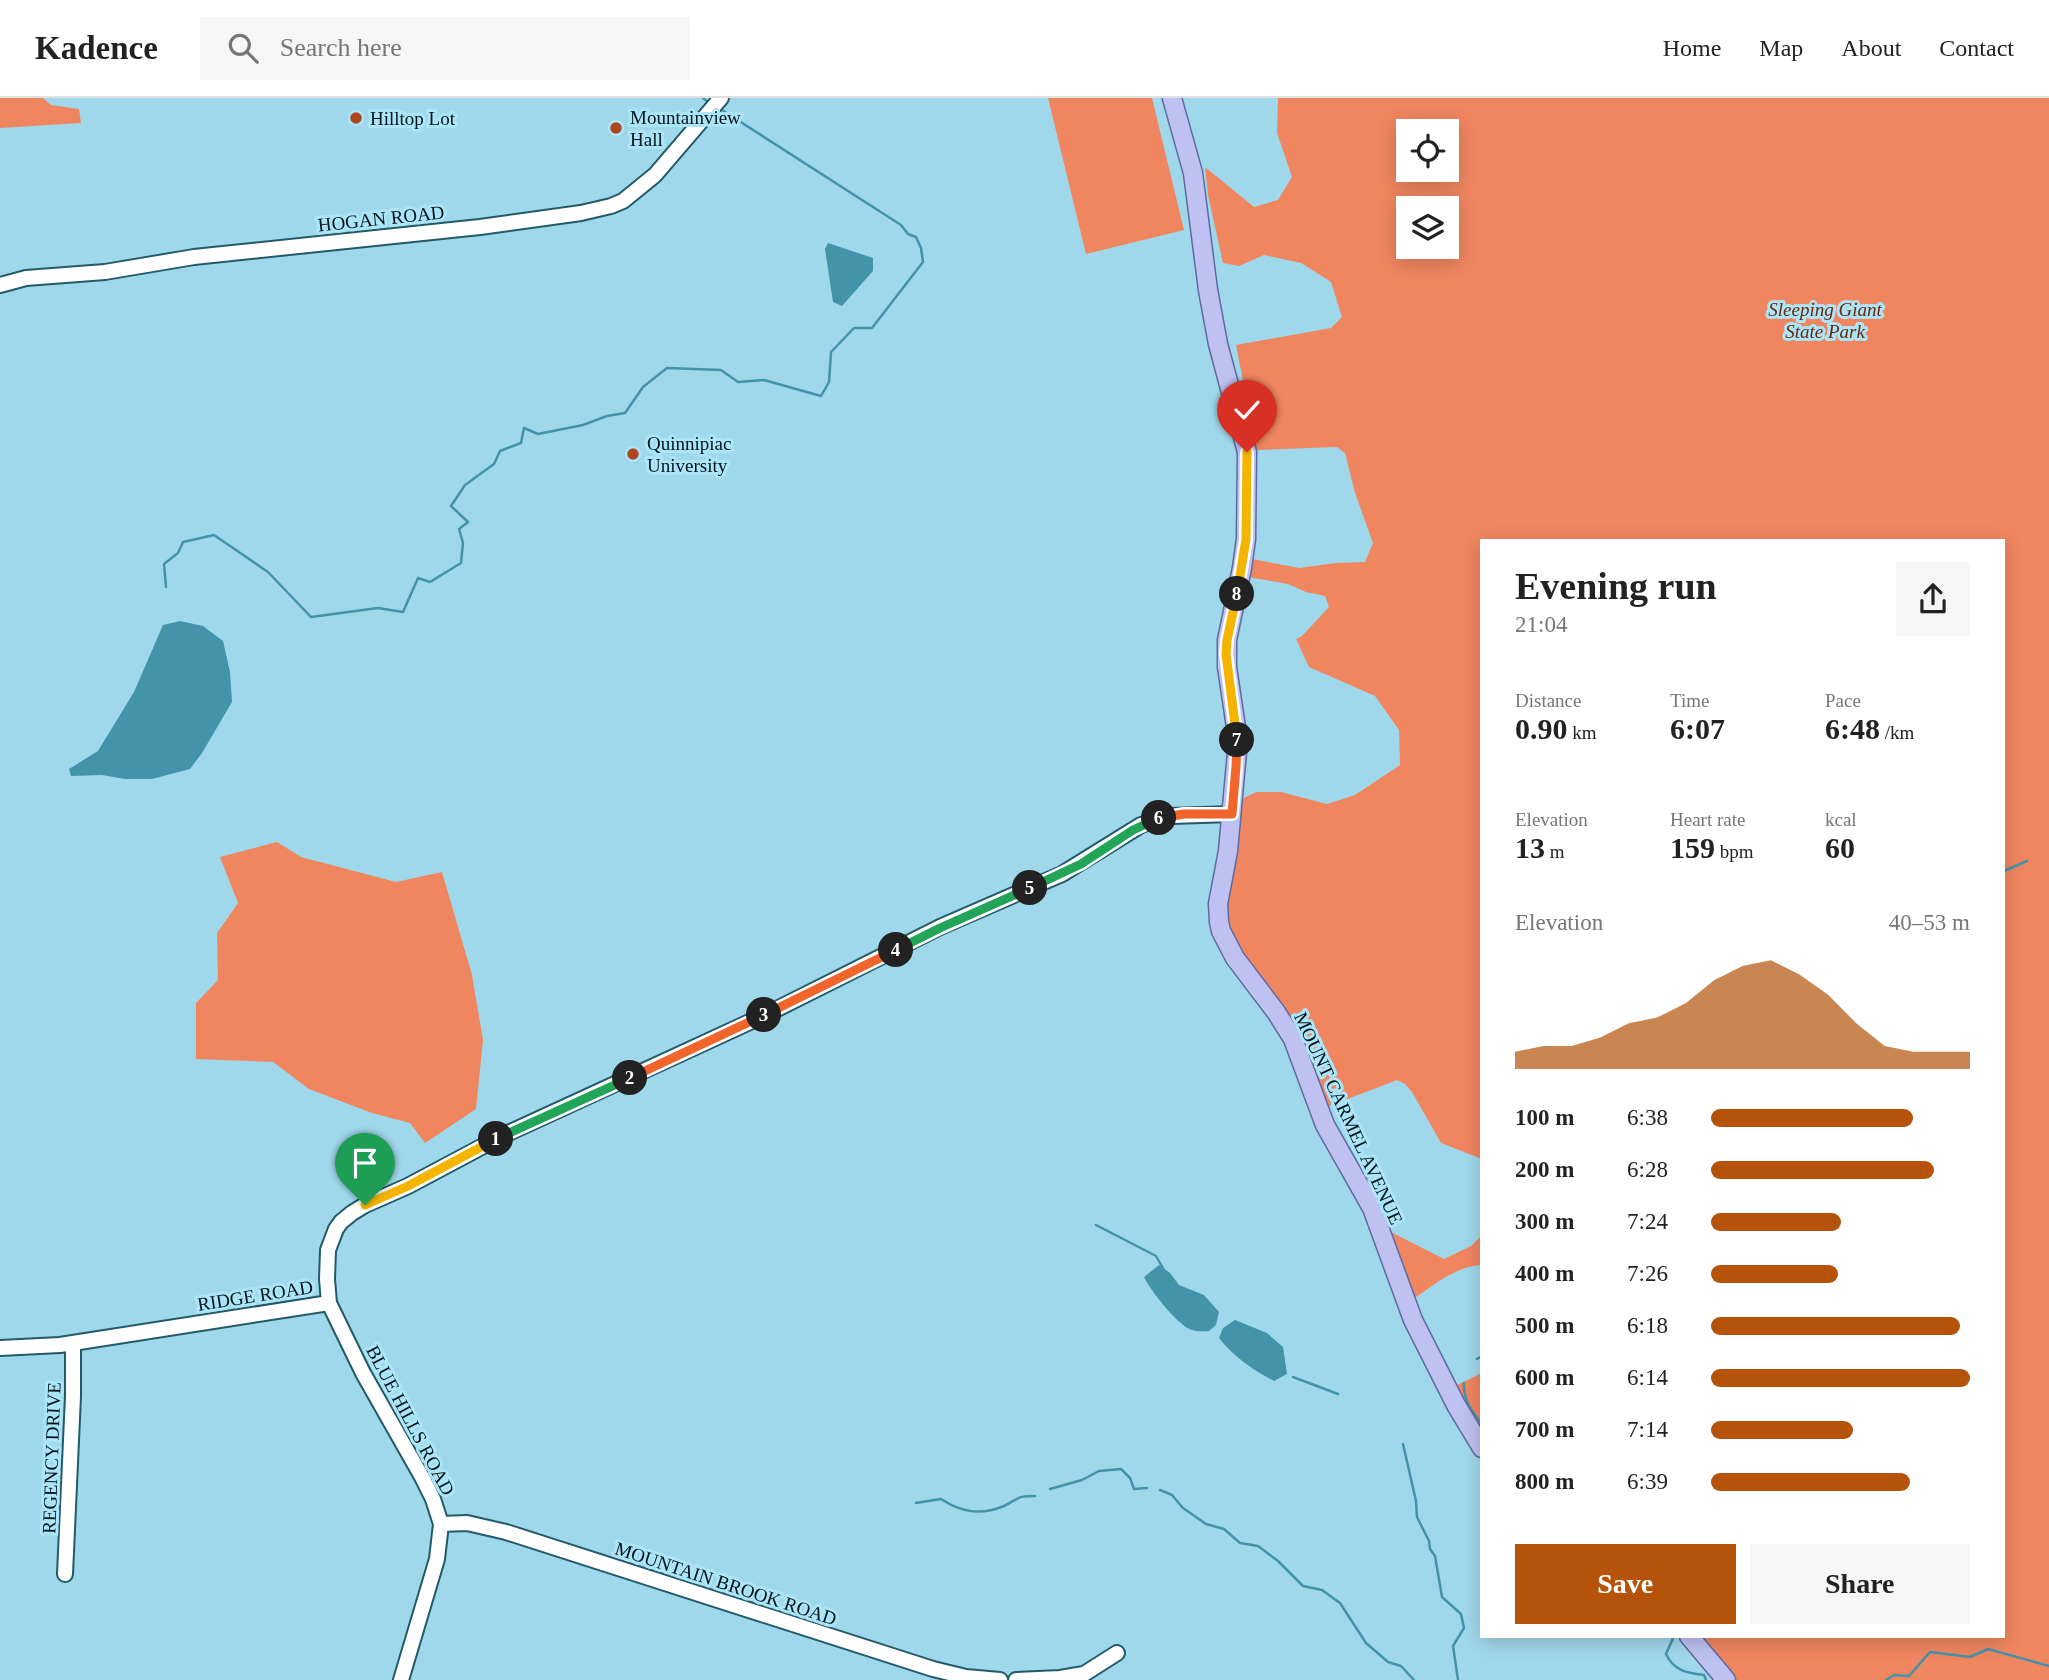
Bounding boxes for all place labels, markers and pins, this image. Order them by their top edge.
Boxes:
place label: Mountainview Hall [630,107,741,150]
place label: Hilltop Lot [370,108,456,129]
marker: Hilltop Lot [348,110,364,126]
marker: Mountainview Hall [608,120,624,136]
pin [1217,380,1277,452]
place label: Quinnipiac University [647,433,731,476]
marker: Quinnipiac University [625,446,641,462]
pin: 8 [1220,576,1254,612]
pin: 7 [1220,722,1254,758]
pin: 6 [1142,800,1176,836]
pin: 5 [1012,870,1048,906]
pin: 4 [878,932,914,968]
pin: 3 [746,998,782,1032]
pin: 2 [612,1060,648,1096]
pin: 1 [478,1122,514,1156]
pin [335,1133,395,1205]

